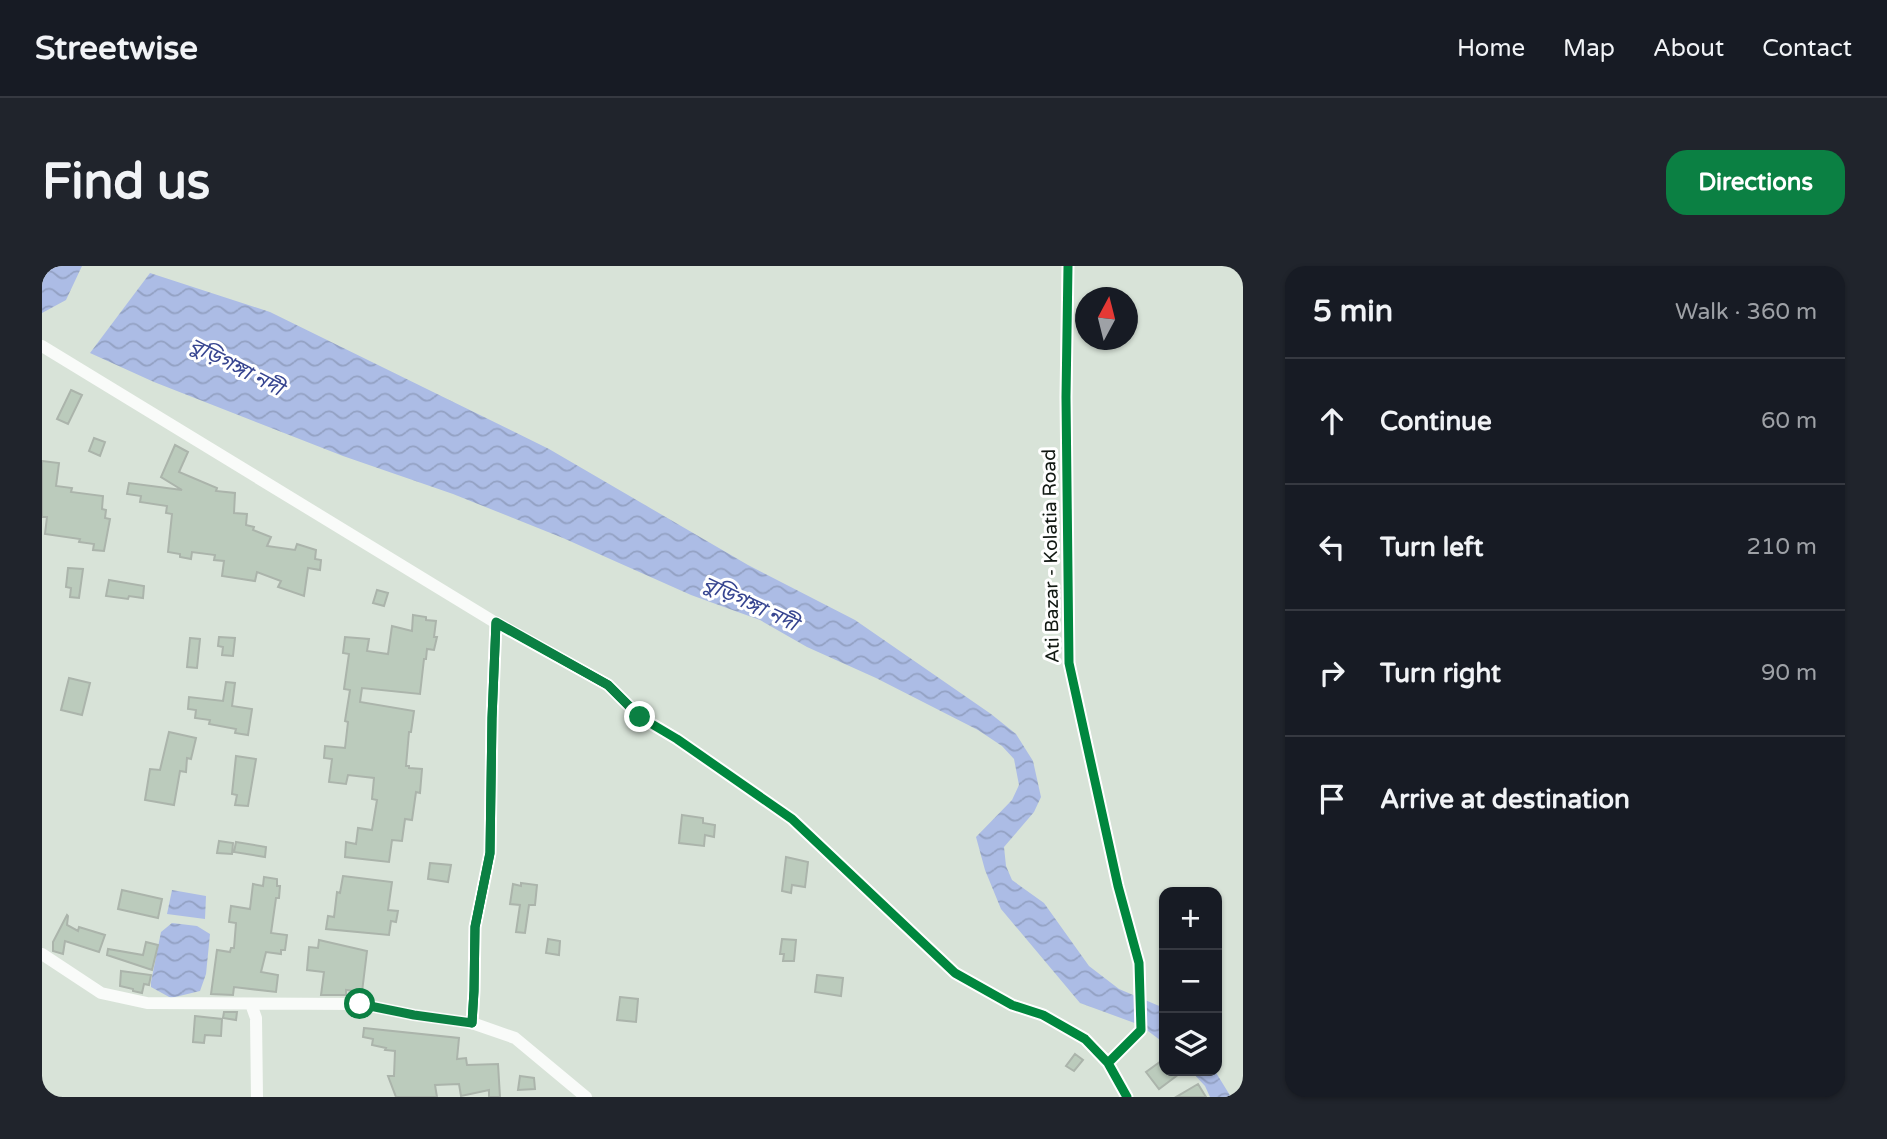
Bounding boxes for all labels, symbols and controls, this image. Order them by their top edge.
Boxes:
text: Streetwise [35,29,198,68]
text: Home [1457,34,1525,63]
text: Map [1563,34,1615,63]
text: About [1653,34,1724,63]
text: Contact [1762,34,1852,63]
button: Directions [1666,150,1845,215]
text: Find us [42,153,210,212]
north arrow [1075,287,1138,350]
text: 5 min [1313,293,1393,330]
text: Walk · 360 m [1675,298,1817,326]
water label: বুড়িগঙ্গা নদী [185,332,291,403]
icon: ahead [1313,402,1351,440]
text: Continue [1380,406,1492,437]
text: 60 m [1761,407,1817,435]
street label: Ati Bazar - Kolatia Road [1038,449,1064,663]
icon: left [1313,528,1351,566]
text: Turn left [1380,532,1483,563]
text: 210 m [1747,533,1817,561]
water label: বুড়িগঙ্গা নদী [699,570,806,639]
icon: right [1313,654,1351,692]
text: Turn right [1380,658,1501,689]
text: 90 m [1761,659,1817,687]
route end [624,701,655,732]
icon: arrive [1313,780,1351,818]
text: Arrive at destination [1380,784,1630,815]
map controls [1159,887,1222,1076]
button: + [1159,887,1222,950]
button: − [1159,950,1222,1013]
route start [344,988,375,1019]
button: layers [1159,1013,1222,1076]

